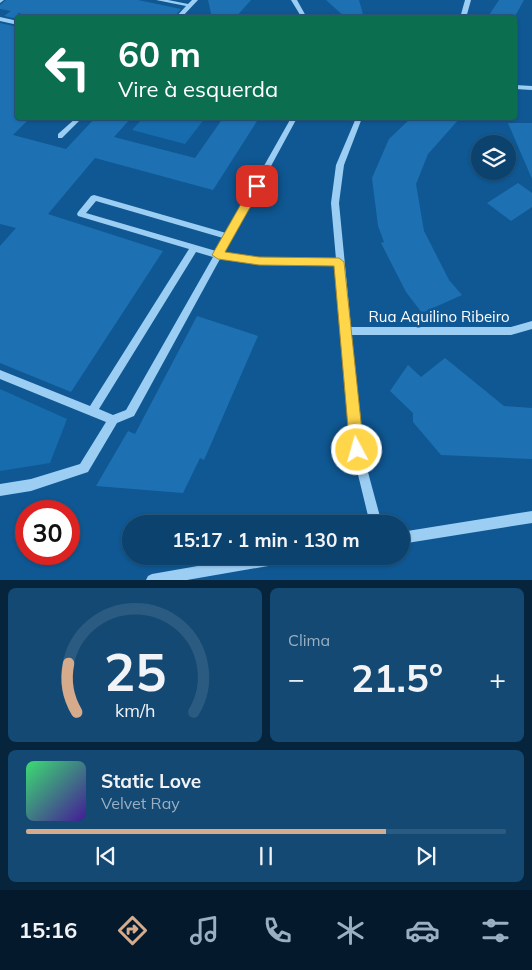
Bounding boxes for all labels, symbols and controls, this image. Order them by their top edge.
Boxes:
text: 60 m [118,32,201,76]
icon: left [35,35,100,100]
text: Vire à esquerda [118,75,278,103]
map controls [471,135,516,180]
button: layers [471,135,516,180]
pin [236,165,278,207]
icon: arrive [243,172,271,200]
street label: Rua Aquilino Ribeiro [368,307,510,326]
position arrow [330,423,382,475]
speed limit sign: 30 [15,500,80,565]
text: 15:17 · 1 min · 130 m [172,528,360,552]
text: Clima [288,630,330,650]
text: 25 [104,639,166,704]
text: 21.5° [351,654,443,702]
text: − [288,661,305,696]
text: + [489,661,506,696]
text: km/h [115,699,155,721]
text: Static Love [101,769,201,793]
text: Velvet Ray [101,793,180,813]
icon: previous [92,842,120,870]
icon: pause [252,842,280,870]
icon: next [412,842,440,870]
icon: directions [115,913,150,948]
icon: music [187,913,222,948]
icon: phone [260,913,295,948]
icon: climate [333,913,368,948]
icon: car [405,913,440,948]
icon: filters [478,913,513,948]
text: 15:16 [19,916,77,944]

